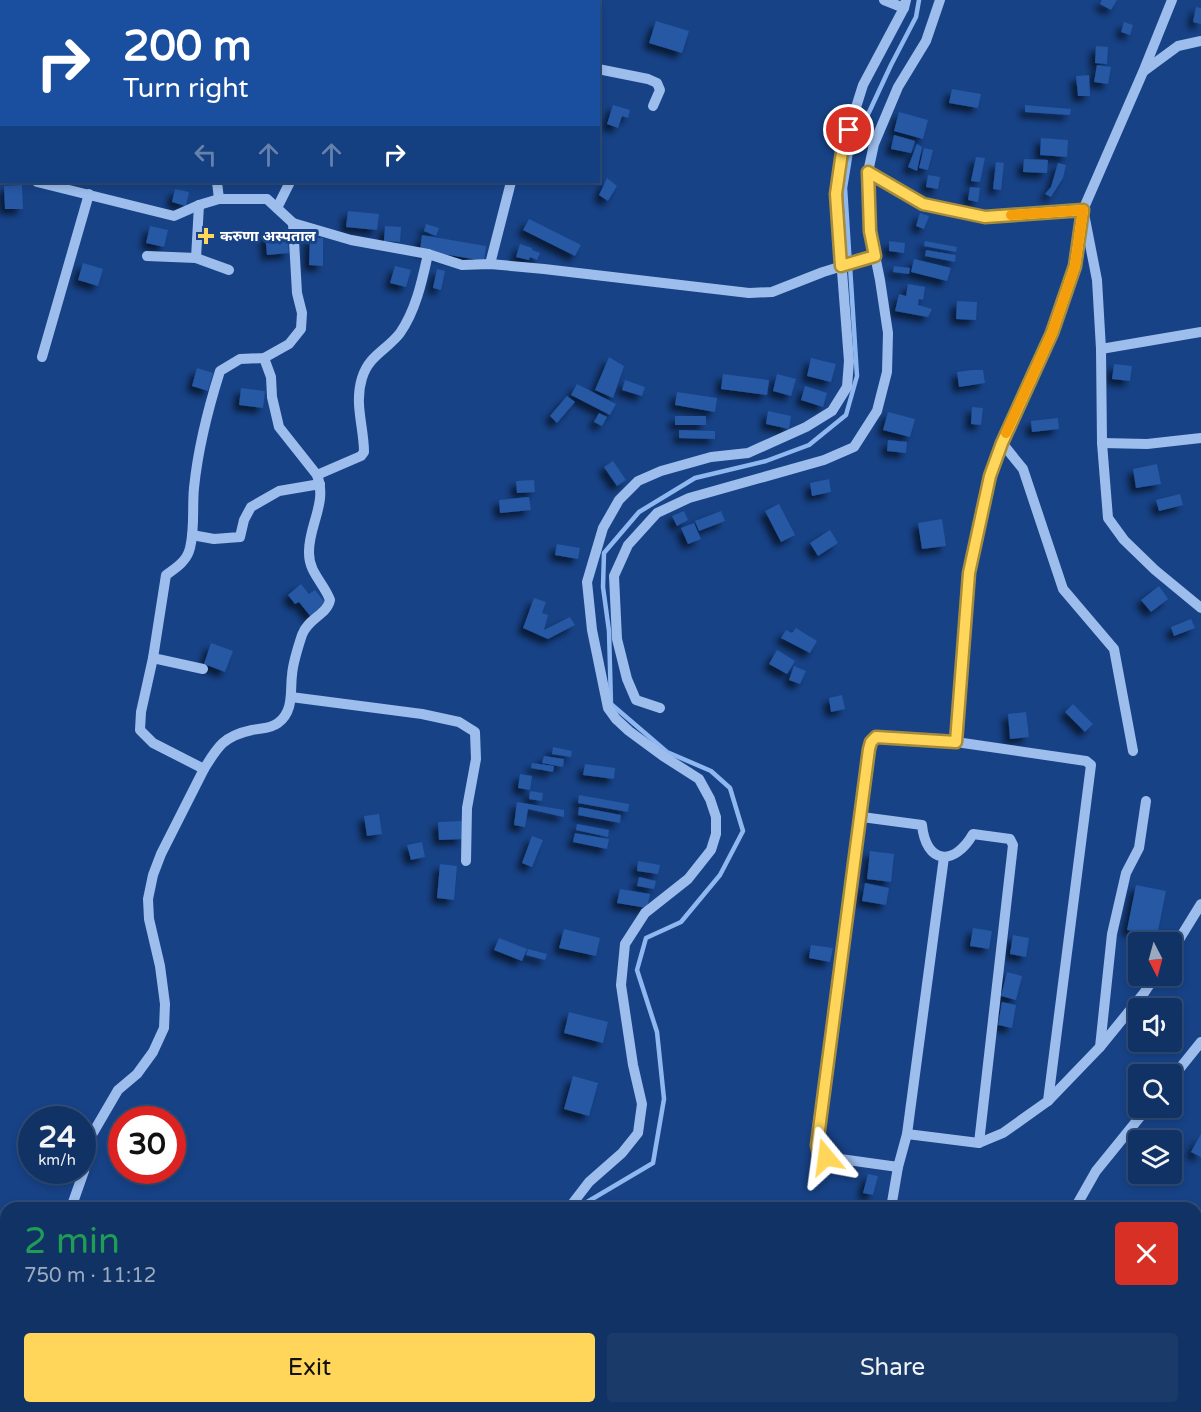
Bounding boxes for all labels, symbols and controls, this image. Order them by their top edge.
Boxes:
text: 200 m [123,21,252,72]
icon: right [24,24,102,102]
text: Turn right [123,72,249,105]
pin [823,104,874,155]
icon: arrive [832,113,865,146]
icon: left [189,138,222,171]
icon: ahead [252,138,285,171]
icon: ahead [315,138,348,171]
icon: right [378,138,411,171]
marker: करुणा अस्पताल [197,227,215,245]
place label: करुणा अस्पताल [220,227,317,245]
north arrow [1128,932,1182,986]
map controls [1128,932,1182,1184]
button: sound [1128,998,1182,1052]
button: search [1128,1064,1182,1118]
speed limit sign: 30 [108,1106,186,1184]
text: 24 [38,1119,76,1156]
position arrow [794,1125,858,1189]
button: layers [1128,1130,1182,1184]
text: km/h [38,1151,76,1169]
text: 2 min [24,1220,120,1263]
button: close [1115,1222,1178,1285]
text: 750 m · 11:12 [24,1264,156,1288]
button: Exit [24,1333,595,1402]
button: Share [607,1333,1178,1402]

